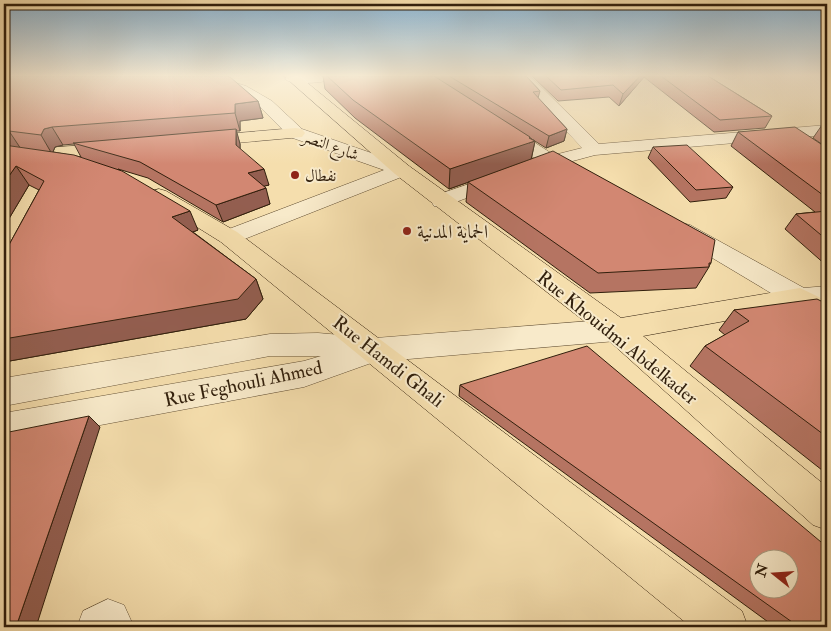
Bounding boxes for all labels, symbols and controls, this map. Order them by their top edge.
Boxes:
street label: شارع النصر [297,126,361,168]
place label: نفطال [305,166,336,186]
marker: نفطال [289,169,301,181]
place label: الحماية المدنية [417,220,488,244]
marker: الحماية المدنية [401,225,413,237]
street label: Rue Khouidmi Abdelkader [532,265,703,410]
street label: Rue Hamdi Ghali [328,311,449,413]
street label: Rue Feghouli Ahmed [162,355,325,412]
north arrow [748,548,798,598]
text: N [752,561,772,580]

